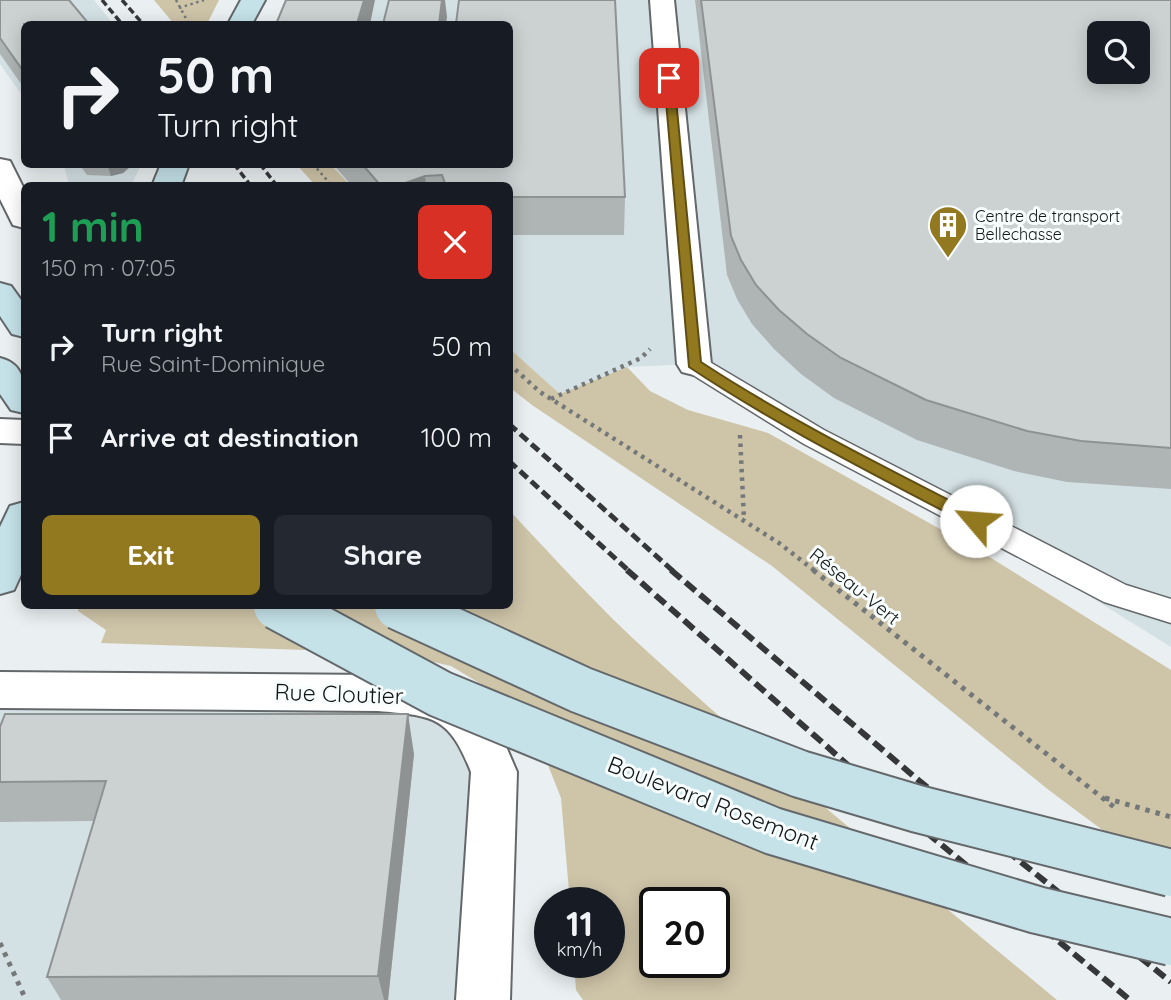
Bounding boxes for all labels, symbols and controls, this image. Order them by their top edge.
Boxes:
map controls [1087,21,1150,84]
button: search [1087,21,1150,84]
text: 50 m [157,44,274,105]
pin [639,48,699,108]
icon: right [42,49,133,140]
icon: arrive [650,59,688,97]
text: Turn right [157,105,298,145]
text: 1 min [42,200,144,253]
building icon: Centre de transport Bellechasse [927,204,969,259]
button: close [418,205,492,279]
place label: Centre de transport Bellechasse [975,206,1120,244]
text: 150 m · 07:05 [42,253,176,282]
text: Turn right [101,316,223,349]
icon: right [42,328,80,366]
text: 50 m [432,330,492,363]
text: Rue Saint-Dominique [101,349,325,378]
icon: arrive [42,419,80,457]
text: Arrive at destination [101,421,359,454]
text: 100 m [421,421,492,454]
position arrow [939,484,1013,558]
button: Exit [42,515,260,595]
button: Share [274,515,492,595]
street label: Réseau-Vert [805,542,905,630]
street label: Rue Cloutier [274,677,404,710]
street label: Boulevard Rosemont [604,749,823,856]
speed limit sign: 20 [639,887,730,978]
text: 11 [566,901,593,945]
text: km/h [557,938,602,961]

